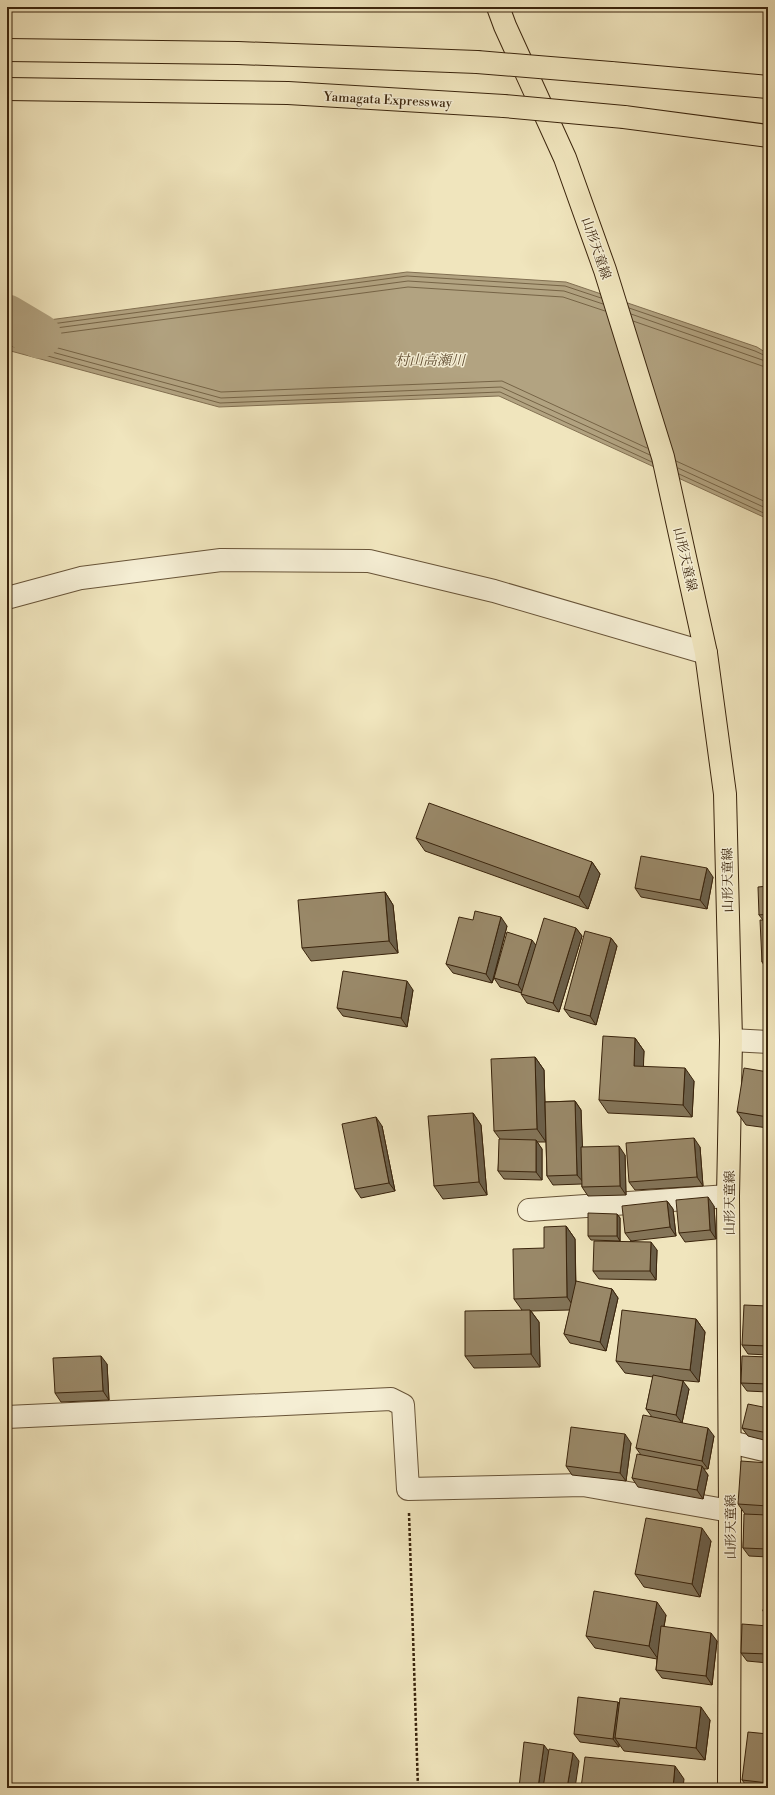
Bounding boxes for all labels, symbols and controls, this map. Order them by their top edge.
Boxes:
street label: Yamagata Expressway [322,89,453,111]
street label: 山形天童線 [578,215,614,282]
water label: 村山高瀬川 [395,352,467,370]
street label: 山形天童線 [670,526,700,593]
street label: 山形天童線 [719,847,737,913]
street label: 山形天童線 [722,1170,738,1236]
street label: 山形天童線 [723,1494,739,1560]

